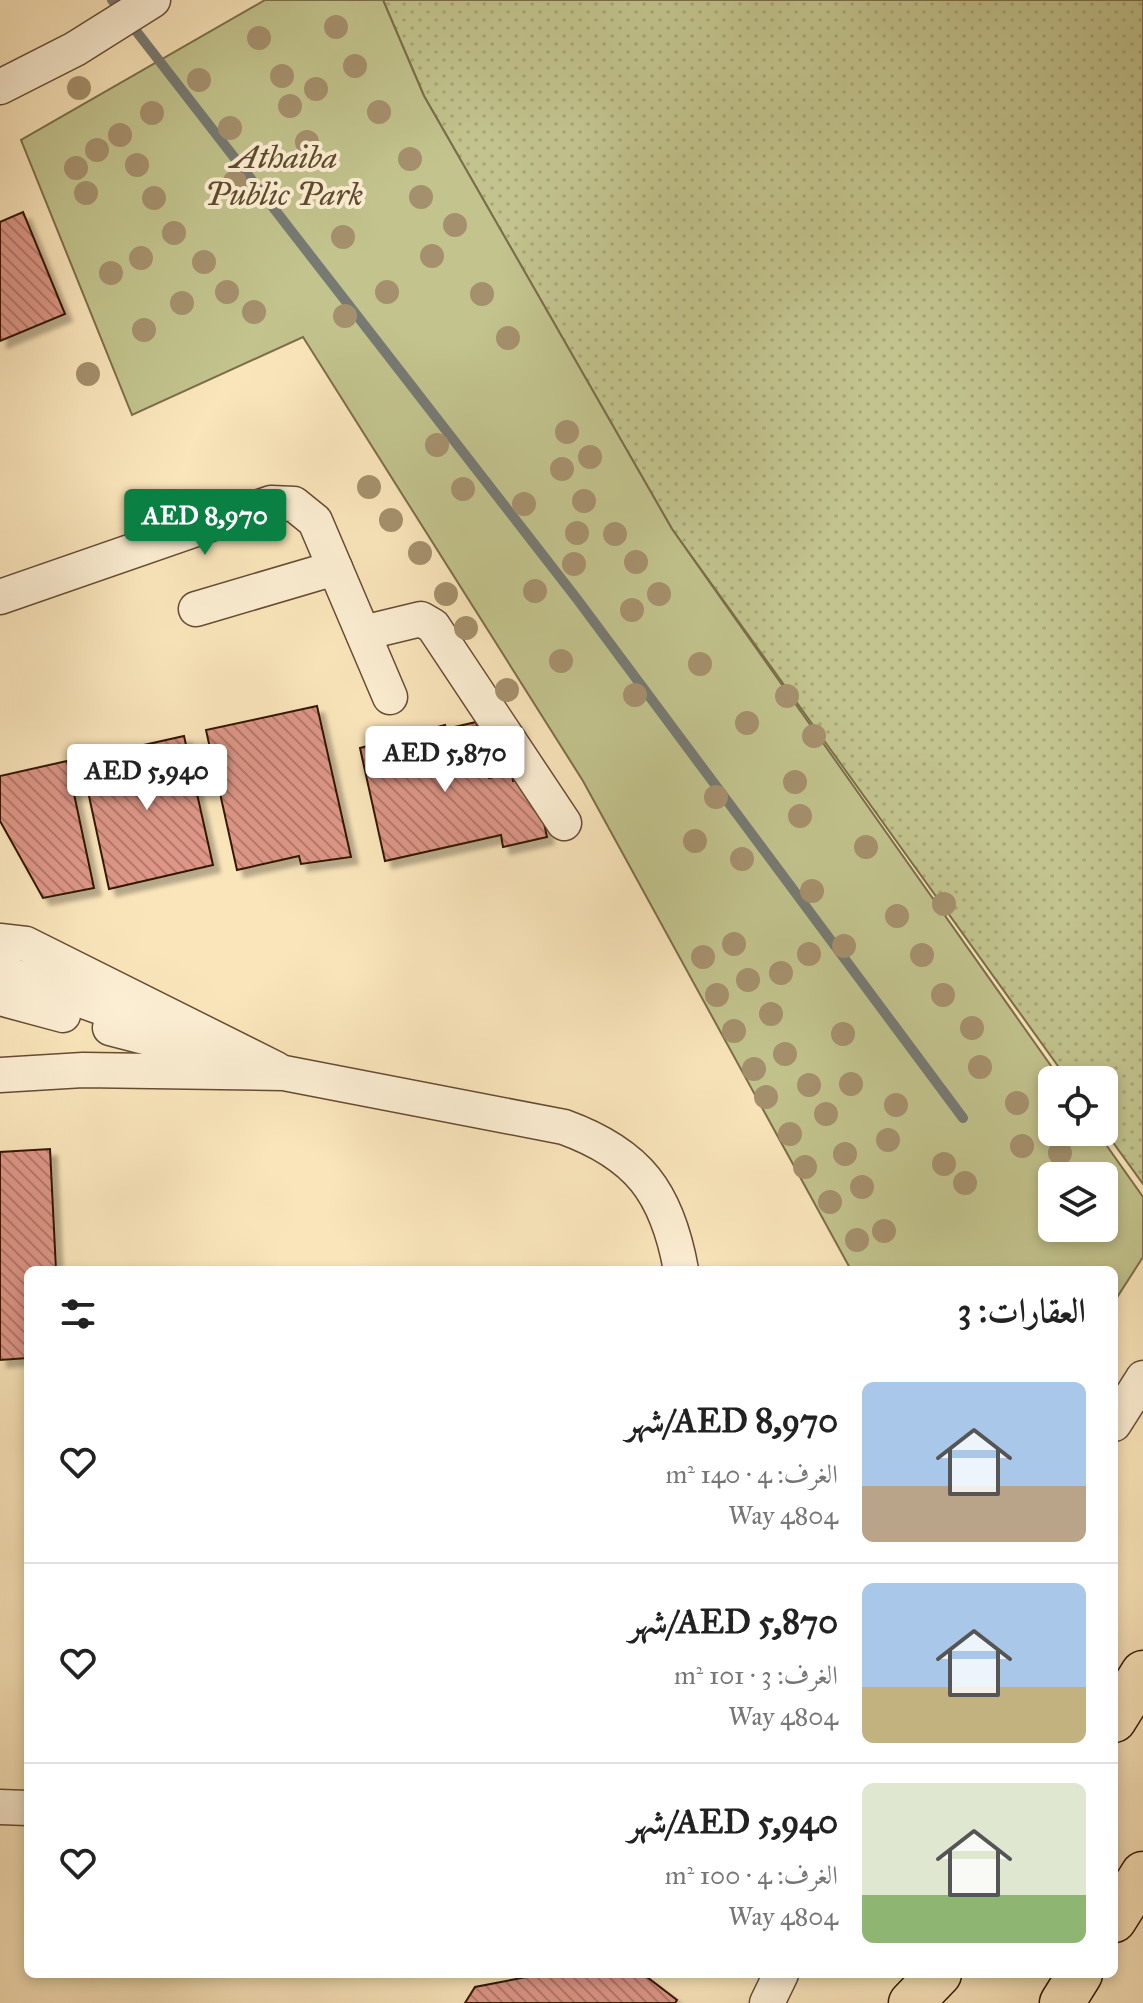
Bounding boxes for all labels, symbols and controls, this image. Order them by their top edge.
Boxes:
park label: Athaiba Public Park [205,138,363,214]
pin: AED 8,970 [113,489,297,557]
text: AED 8,970 [142,499,268,531]
pin: AED 5,870 [353,726,537,794]
text: AED 5,870 [383,736,507,768]
pin: AED 5,940 [55,744,239,812]
text: AED 5,940 [85,754,209,786]
map controls [1038,1066,1118,1242]
button: locate [1038,1066,1118,1146]
button: layers [1038,1162,1118,1242]
text: العقارات: 3 [958,1290,1086,1331]
icon: filters [56,1292,100,1336]
text: AED 8,970/شهر [626,1400,838,1441]
icon: home [926,1414,1022,1510]
icon: heart [56,1440,100,1484]
text: الغرف: 4 · 140 m² [665,1458,838,1490]
text: Way 4804 [728,1499,838,1531]
text: AED 5,870/شهر [629,1601,838,1642]
icon: home [926,1615,1022,1711]
icon: heart [56,1641,100,1685]
text: الغرف: 3 · 101 m² [674,1659,838,1691]
text: Way 4804 [728,1700,838,1732]
text: AED 5,940/شهر [628,1801,838,1842]
icon: home [926,1815,1022,1911]
icon: heart [56,1841,100,1885]
text: الغرف: 4 · 100 m² [665,1859,838,1891]
text: Way 4804 [728,1900,838,1932]

